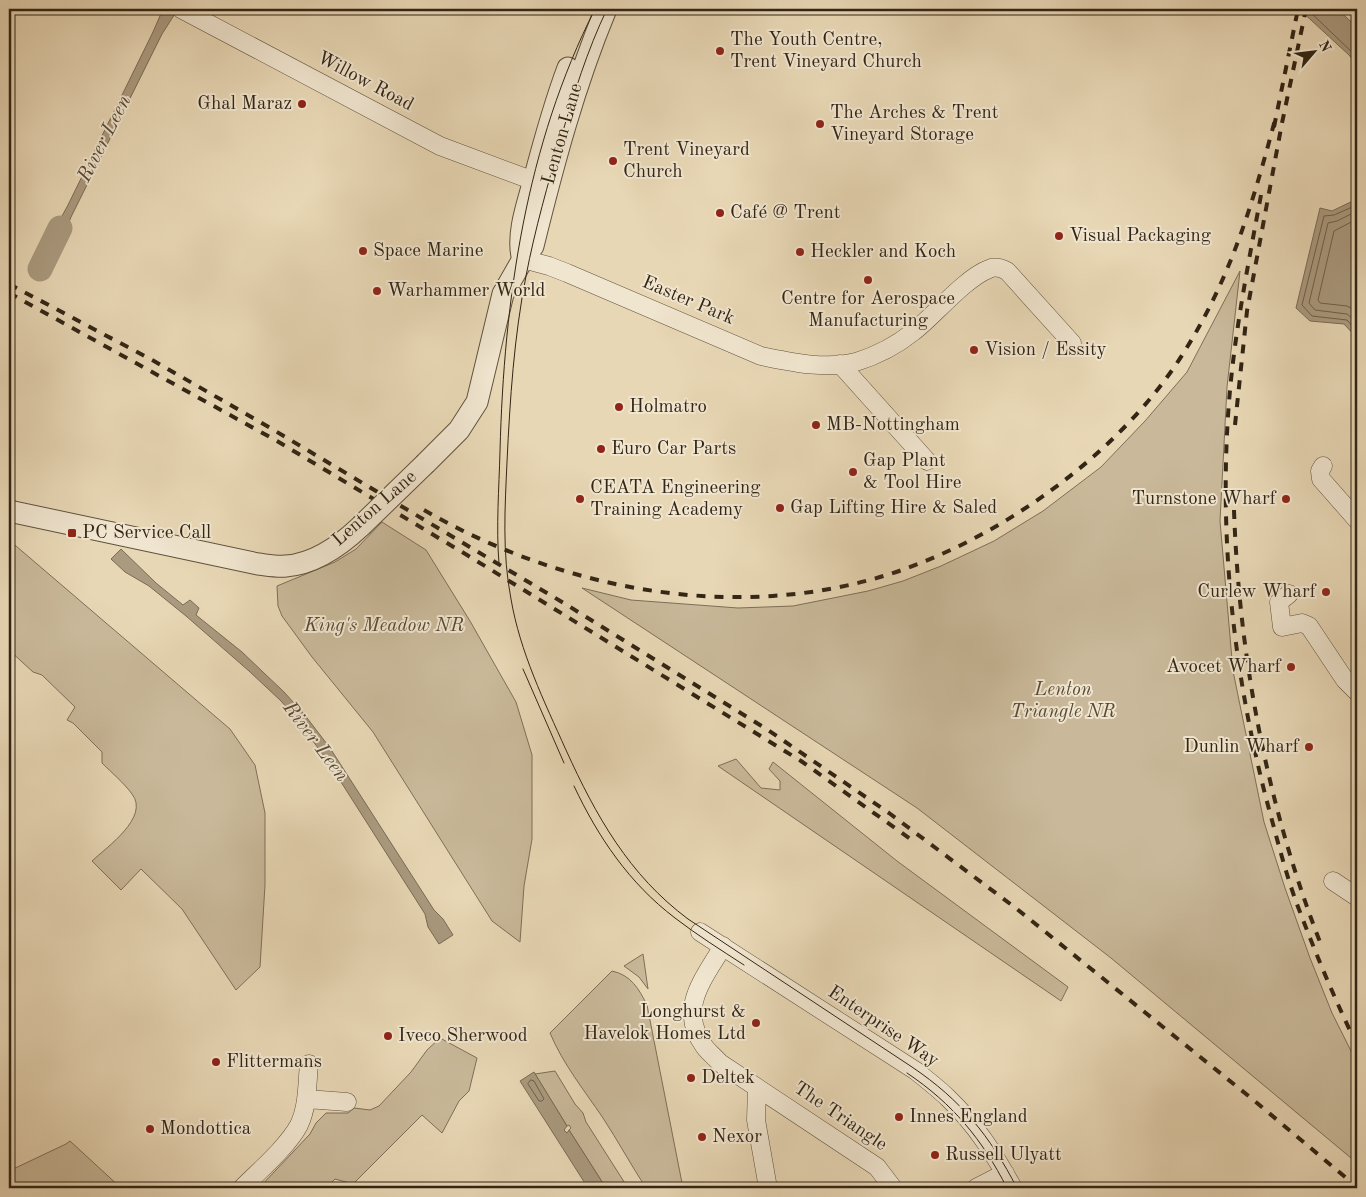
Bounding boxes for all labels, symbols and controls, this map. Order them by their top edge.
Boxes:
north arrow [1288,28,1338,78]
place label: The Youth Centre, Trent Vineyard Church [730,31,922,72]
text: N [1316,38,1333,55]
marker: The Youth Centre, Trent Vineyard Church [714,45,726,57]
street label: Willow Road [314,49,416,115]
street label: Lenton Lane [539,81,587,187]
water label: River Leen [74,92,135,186]
place label: Ghal Maraz [197,95,292,114]
marker: Ghal Maraz [296,98,308,110]
place label: The Arches & Trent Vineyard Storage [830,104,998,145]
marker: The Arches & Trent Vineyard Storage [814,118,826,130]
place label: Trent Vineyard Church [623,141,750,182]
marker: Trent Vineyard Church [607,155,619,167]
place label: Café @ Trent [730,204,840,223]
marker: Café @ Trent [714,207,726,219]
place label: Visual Packaging [1069,227,1212,246]
marker: Visual Packaging [1053,230,1065,242]
place label: Space Marine [373,242,484,261]
place label: Heckler and Koch [810,243,956,262]
marker: Space Marine [357,245,369,257]
marker: Heckler and Koch [794,246,806,258]
street label: Easter Park [639,273,737,329]
marker: Centre for Aerospace Manufacturing [862,274,874,286]
place label: Warhammer World [387,282,546,301]
marker: Warhammer World [371,285,383,297]
place label: Centre for Aerospace Manufacturing [781,290,955,331]
place label: Vision / Essity [984,341,1107,360]
marker: Vision / Essity [968,344,980,356]
place label: Holmatro [629,398,707,417]
marker: Holmatro [613,401,625,413]
place label: MB-Nottingham [826,416,960,435]
marker: MB-Nottingham [810,419,822,431]
place label: Euro Car Parts [611,440,736,459]
marker: Euro Car Parts [595,443,607,455]
place label: Gap Plant & Tool Hire [863,452,961,493]
marker: Gap Plant & Tool Hire [847,466,859,478]
street label: Lenton Lane [329,468,421,550]
place label: CEATA Engineering Training Academy [590,479,761,520]
place label: Turnstone Wharf [1132,490,1277,509]
marker: CEATA Engineering Training Academy [574,493,586,505]
marker: Turnstone Wharf [1280,493,1292,505]
place label: Gap Lifting Hire & Saled [790,499,997,518]
marker: Gap Lifting Hire & Saled [774,502,786,514]
place label: PC Service Call [82,524,211,543]
marker: PC Service Call [66,527,78,539]
place label: Curlew Wharf [1197,583,1317,602]
marker: Curlew Wharf [1320,586,1332,598]
park label: King's Meadow NR [303,617,464,636]
place label: Avocet Wharf [1166,658,1282,677]
marker: Avocet Wharf [1285,661,1297,673]
park label: Lenton Triangle NR [1010,681,1116,722]
water label: River Leen [278,697,351,786]
place label: Dunlin Wharf [1184,738,1300,757]
marker: Dunlin Wharf [1303,741,1315,753]
street label: Enterprise Way [824,983,942,1071]
place label: Longhurst & Havelok Homes Ltd [584,1003,746,1044]
marker: Longhurst & Havelok Homes Ltd [750,1017,762,1029]
place label: Iveco Sherwood [398,1027,528,1046]
marker: Iveco Sherwood [382,1030,394,1042]
place label: Flittermans [226,1053,322,1072]
marker: Flittermans [210,1056,222,1068]
place label: Deltek [701,1069,755,1088]
marker: Deltek [685,1072,697,1084]
street label: The Triangle [790,1079,890,1155]
place label: Innes England [909,1108,1028,1127]
marker: Innes England [893,1111,905,1123]
place label: Mondottica [160,1120,252,1139]
marker: Mondottica [144,1123,156,1135]
place label: Nexor [712,1128,762,1147]
marker: Nexor [696,1131,708,1143]
place label: Russell Ulyatt [945,1146,1062,1165]
marker: Russell Ulyatt [929,1149,941,1161]

